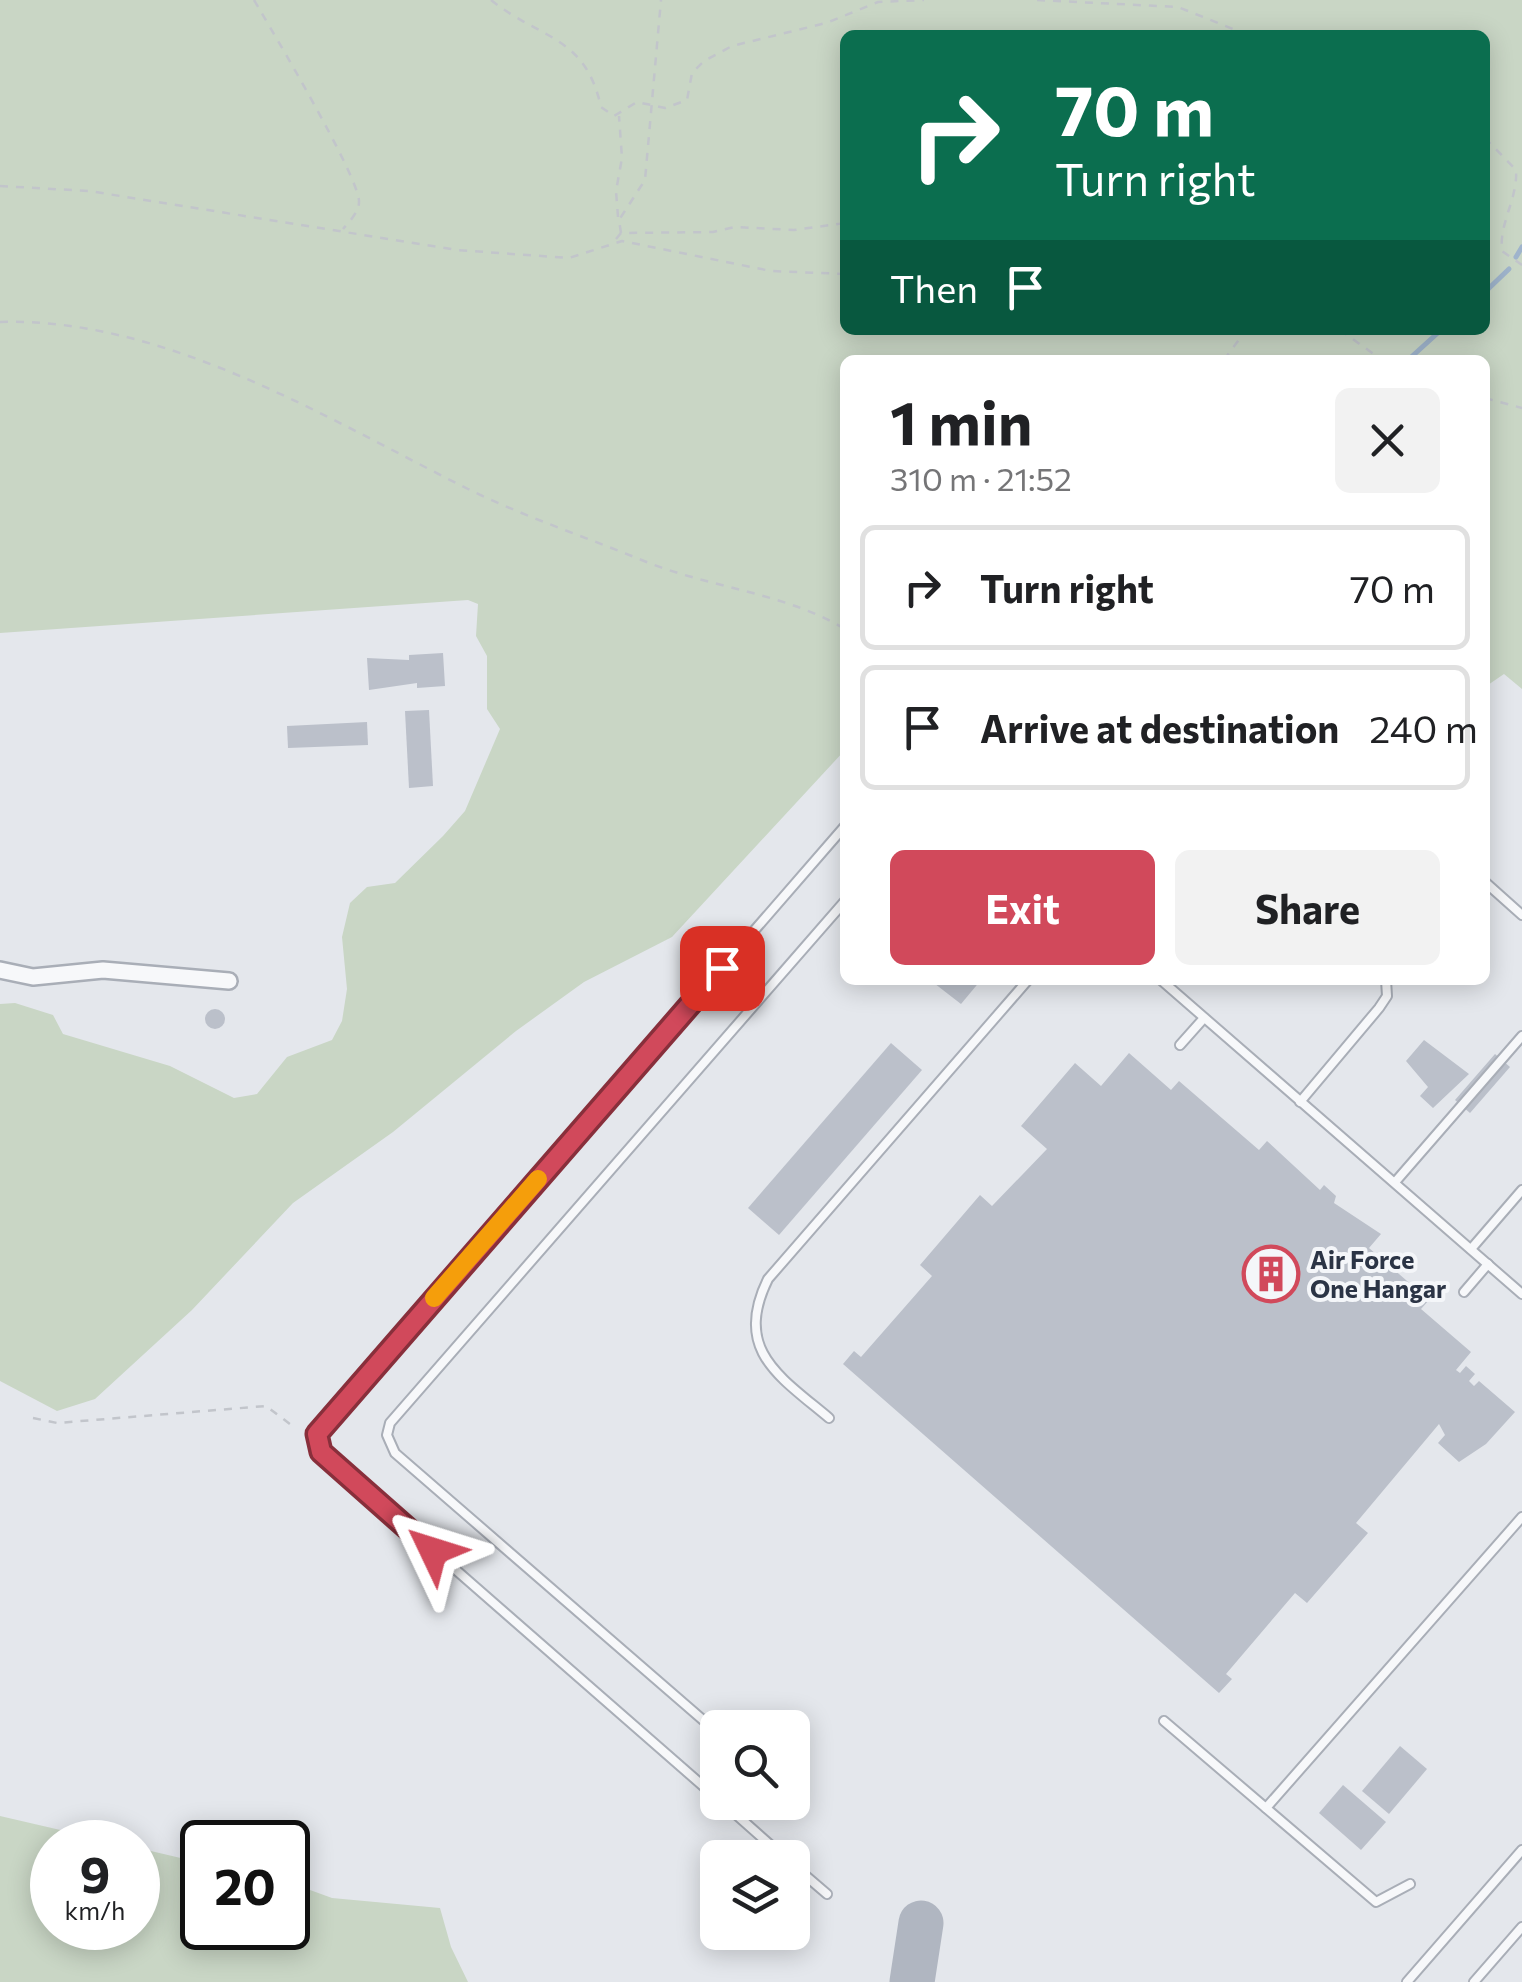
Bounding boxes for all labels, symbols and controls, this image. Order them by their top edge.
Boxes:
text: 70 m [1055,65,1214,150]
icon: right [890,70,1020,200]
text: Turn right [1055,150,1256,205]
icon: arrive [998,260,1053,315]
text: Then [890,264,978,311]
text: 1 min [890,384,1032,457]
button: close [1335,388,1440,493]
text: 310 m · 21:52 [890,458,1072,498]
icon: right [895,560,950,615]
text: Turn right [980,564,1154,611]
text: 70 m [1350,564,1435,611]
icon: arrive [895,700,950,755]
text: Arrive at destination [980,704,1339,751]
text: 240 m [1369,704,1478,751]
button: Exit [890,850,1155,965]
button: Share [1175,850,1440,965]
pin [680,926,765,1011]
icon: arrive [695,941,750,996]
building icon: Air Force One Hangar [1241,1244,1301,1304]
place label: Air Force One Hangar [1310,1244,1446,1303]
position arrow [381,1499,485,1603]
map controls [700,1710,810,1950]
button: search [700,1710,810,1820]
speed limit sign: 20 [180,1820,310,1950]
button: layers [700,1840,810,1950]
text: 9 [80,1842,110,1903]
text: km/h [65,1895,125,1925]

